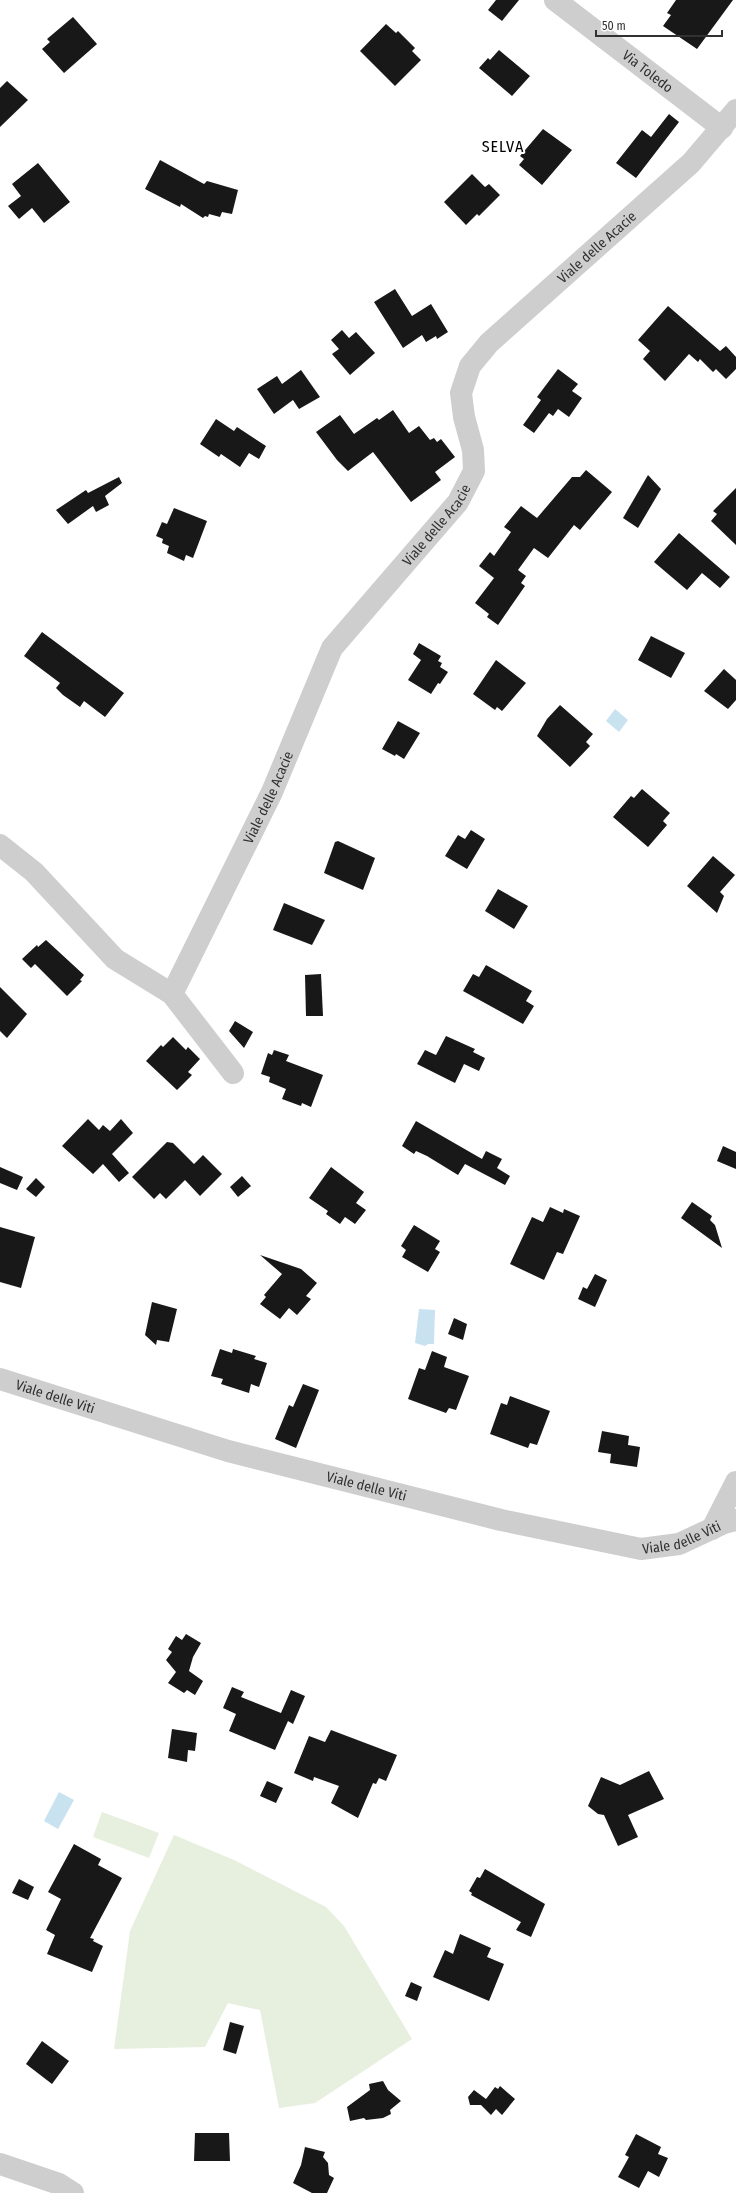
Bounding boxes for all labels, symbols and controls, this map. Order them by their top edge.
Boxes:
scale bar [596,12,722,38]
text: 50 m [602,19,626,33]
street label: Via Toledo [619,46,677,96]
district label: SELVA [482,137,524,156]
street label: Viale delle Acacie [554,207,640,287]
street label: Viale delle Acacie [399,481,474,569]
street label: Viale delle Acacie [239,748,297,846]
street label: Viale delle Viti [14,1376,97,1417]
street label: Viale delle Viti [325,1468,408,1504]
street label: Viale delle Viti [641,1517,723,1557]

